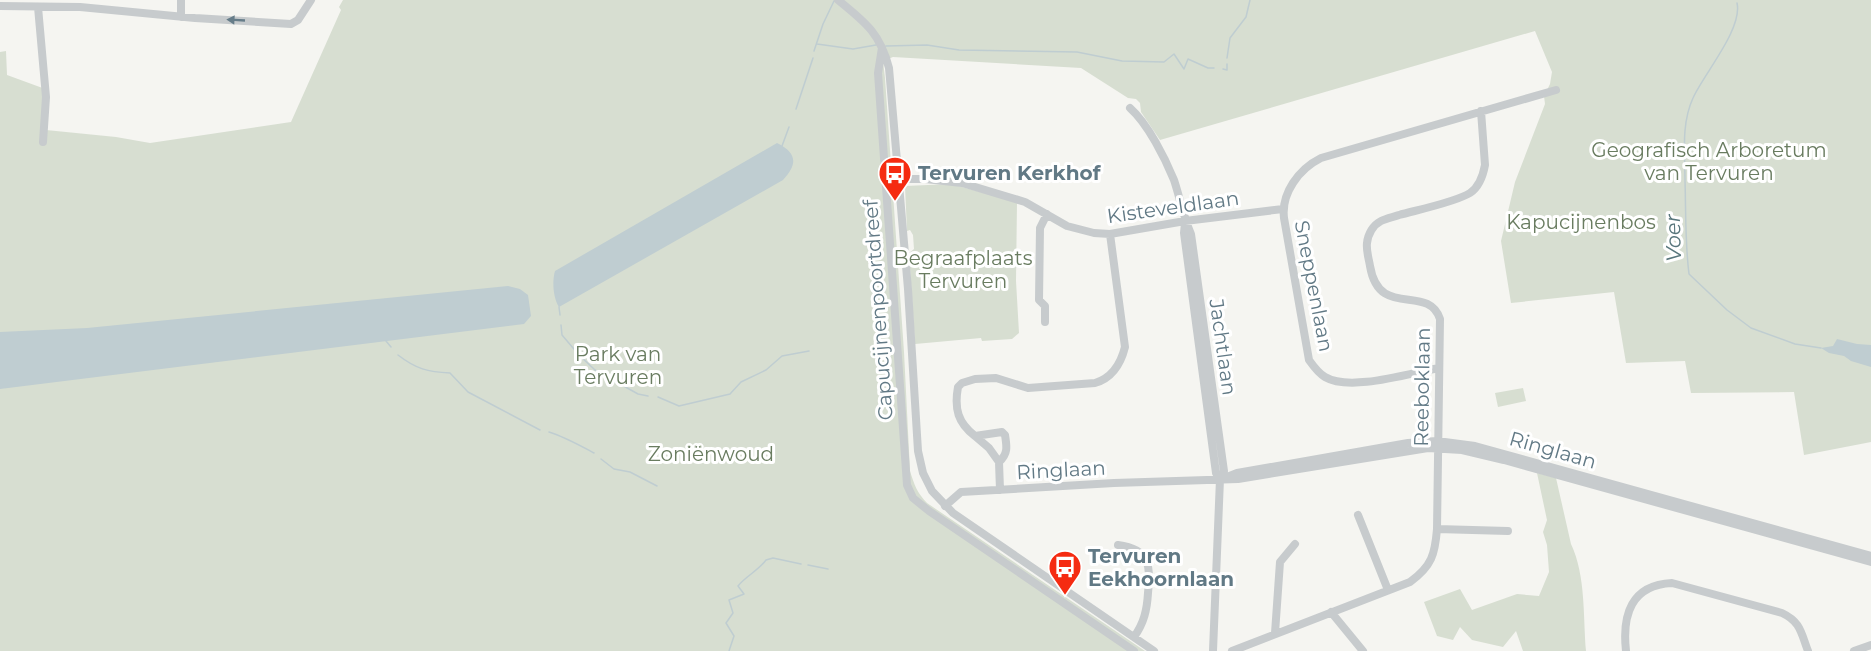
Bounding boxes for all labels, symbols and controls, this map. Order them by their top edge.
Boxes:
one-way arrow [227,15,246,25]
park label: Geografisch Arboretum van Tervuren [1591,138,1827,185]
bus stop icon: Tervuren Kerkhof [877,155,913,202]
place label: Tervuren Kerkhof [918,161,1102,185]
street label: Kisteveldlaan [1105,186,1241,228]
street label: Capucijnenpoortdreef [858,198,898,421]
park label: Kapucijnenbos [1506,210,1656,234]
water label: Voer [1660,213,1686,262]
street label: Sneppenlaan [1290,218,1338,354]
park label: Begraafplaats Tervuren [894,246,1033,293]
street label: Jachtlaan [1204,296,1242,397]
street label: Reeboklaan [1409,327,1435,447]
park label: Park van Tervuren [574,342,662,389]
street label: Ringlaan [1507,426,1599,474]
park label: Zoniënwoud [648,442,774,466]
street label: Ringlaan [1016,456,1106,484]
place label: Tervuren Eekhoornlaan [1088,544,1234,591]
bus stop icon: Tervuren Eekhoornlaan [1047,549,1083,596]

